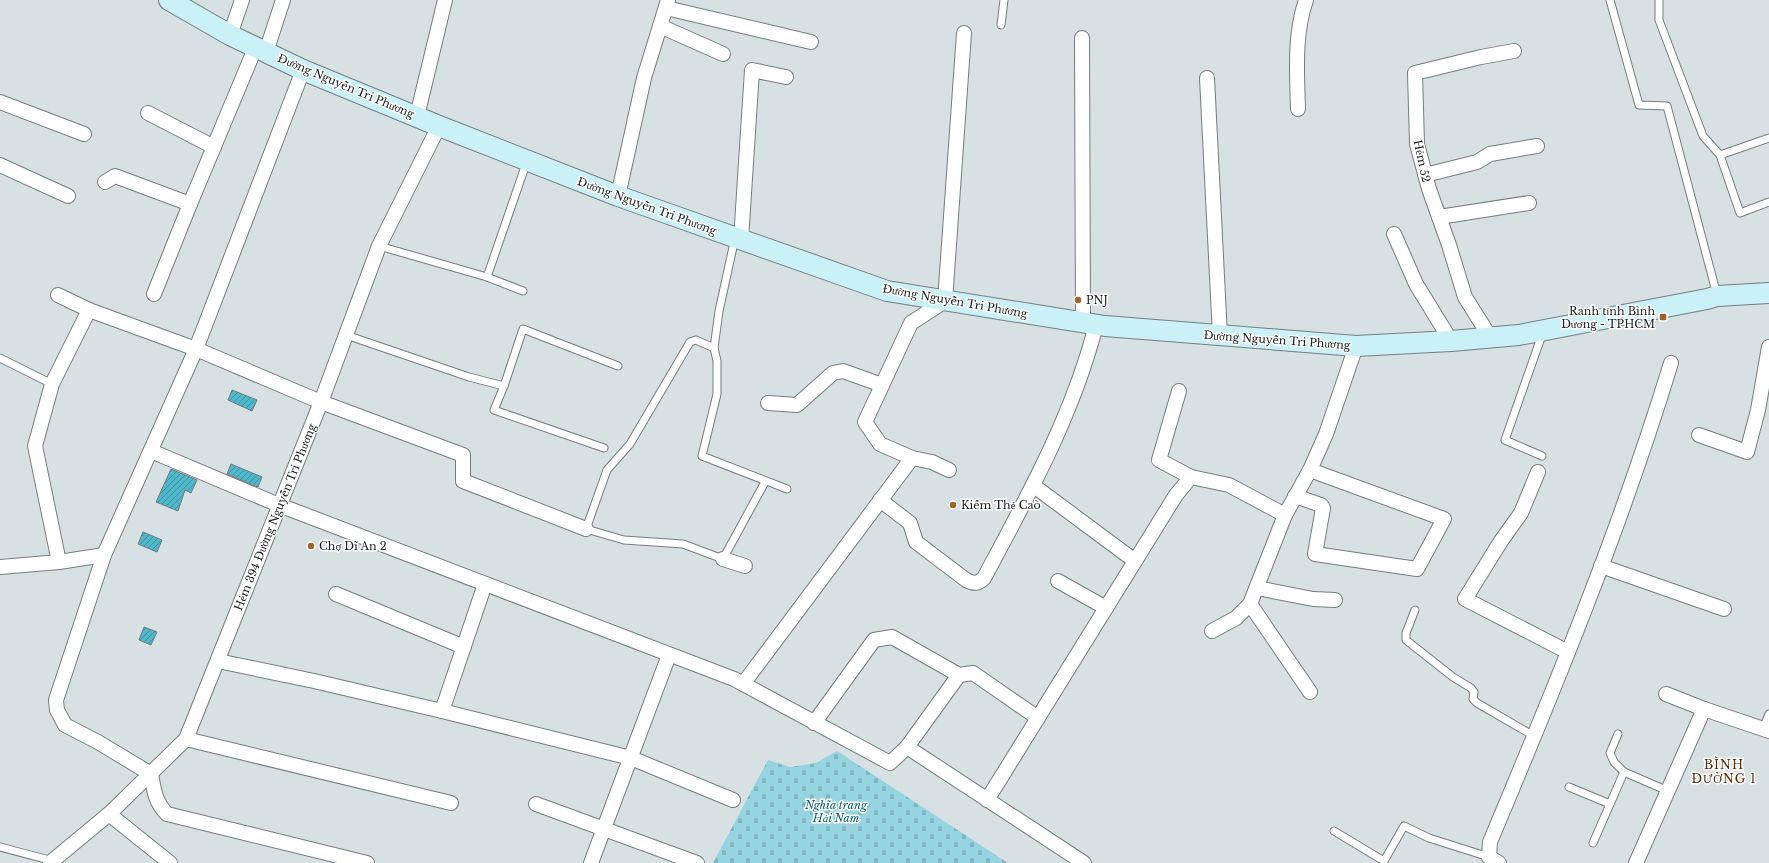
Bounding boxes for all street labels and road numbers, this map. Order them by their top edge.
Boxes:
street label: Đường Nguyễn Tri Phương [276,51,417,121]
street label: Hẻm 52 [1411,138,1433,184]
street label: Đường Nguyễn Tri Phương [576,174,719,238]
street label: Đường Nguyễn Tri Phương [881,281,1029,321]
street label: Đường Nguyễn Tri Phương [1203,328,1351,352]
street label: Hẻm 394 Đường Nguyễn Tri Phương [231,421,319,613]

